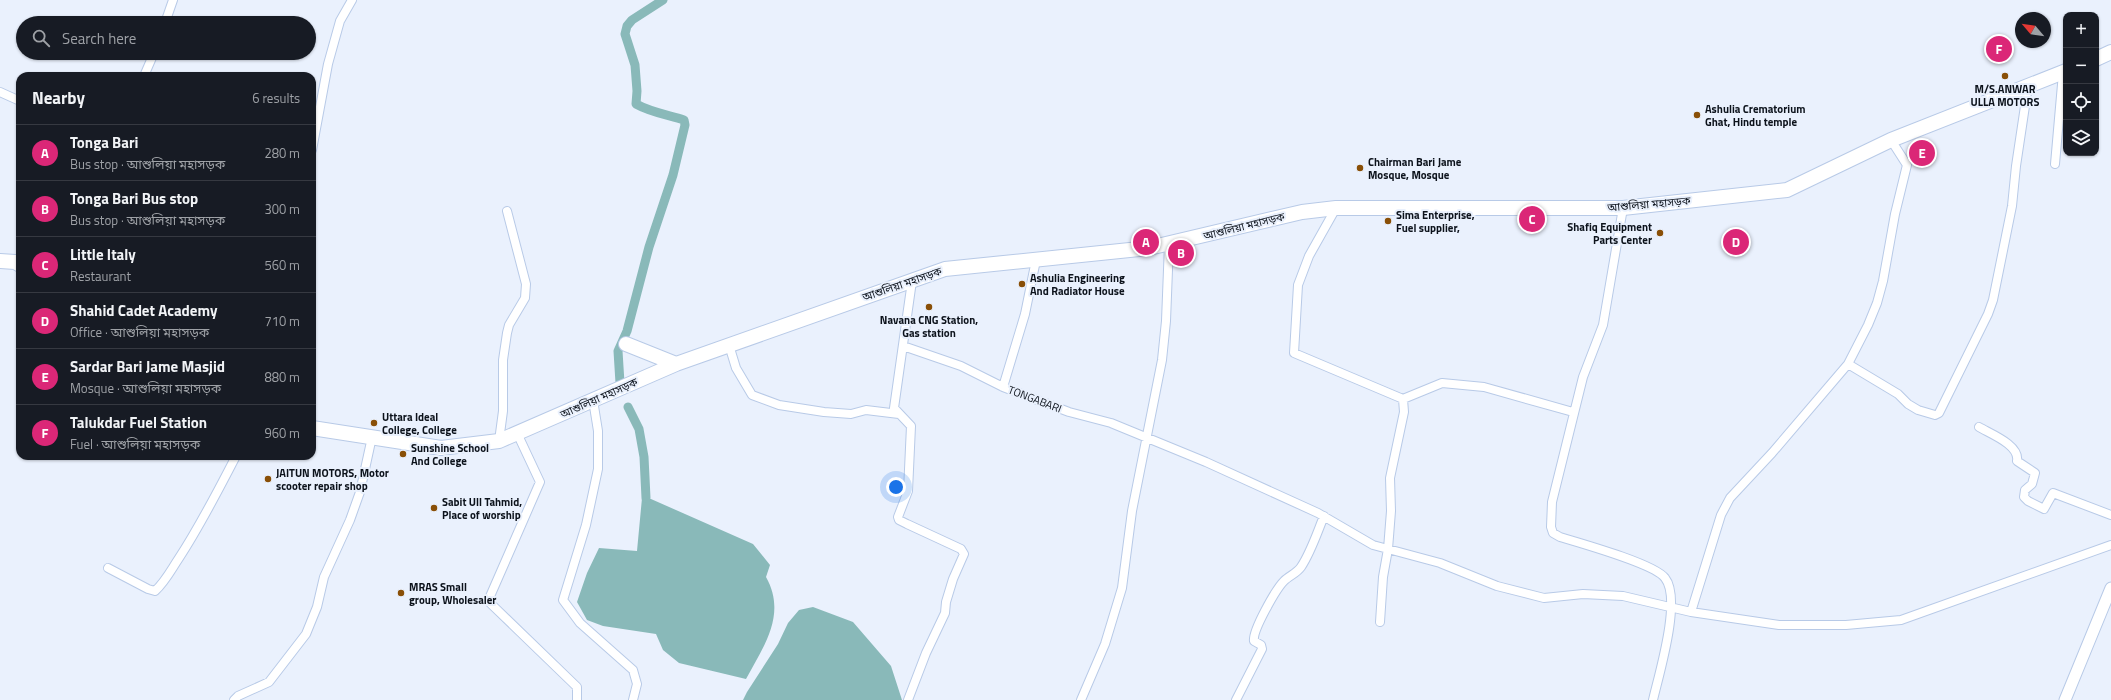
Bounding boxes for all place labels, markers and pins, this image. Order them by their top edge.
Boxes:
pin: F [1986,34,2012,64]
marker: M/S.ANWAR ULLA MOTORS [2000,71,2010,81]
place label: M/S.ANWAR ULLA MOTORS [1971,81,2039,110]
place label: Ashulia Crematorium Ghat, Hindu temple [1705,101,1805,130]
marker: Ashulia Crematorium Ghat, Hindu temple [1692,110,1702,120]
pin: E [1909,138,1935,168]
place label: Chairman Bari Jame Mosque, Mosque [1368,154,1462,183]
marker: Chairman Bari Jame Mosque, Mosque [1355,163,1365,173]
pin: C [1519,204,1545,234]
place label: Sima Enterprise, Fuel supplier, [1396,207,1475,236]
marker: Sima Enterprise, Fuel supplier, [1383,216,1393,226]
place label: Shafiq Equipment Parts Center [1567,219,1652,248]
pin: A [1133,227,1159,257]
pin: D [1723,227,1749,257]
marker: Shafiq Equipment Parts Center [1655,228,1665,238]
pin: B [1168,238,1194,268]
place label: Ashulia Engineering And Radiator House [1030,270,1125,299]
marker: Ashulia Engineering And Radiator House [1017,279,1027,289]
marker: Navana CNG Station, Gas station [924,302,934,312]
place label: Navana CNG Station, Gas station [880,312,978,341]
place label: Uttara Ideal College, College [382,409,457,438]
marker: Uttara Ideal College, College [369,418,379,428]
place label: Sunshine School And College [411,440,489,469]
marker: Sunshine School And College [398,449,408,459]
place label: JAITUN MOTORS, Motor scooter repair shop [276,465,389,494]
marker: JAITUN MOTORS, Motor scooter repair shop [263,474,273,484]
place label: Sabit Ull Tahmid, Place of worship [442,494,522,523]
marker: Sabit Ull Tahmid, Place of worship [429,503,439,513]
place label: MRAS Small group, Wholesaler [409,579,496,608]
marker: MRAS Small group, Wholesaler [396,588,406,598]

